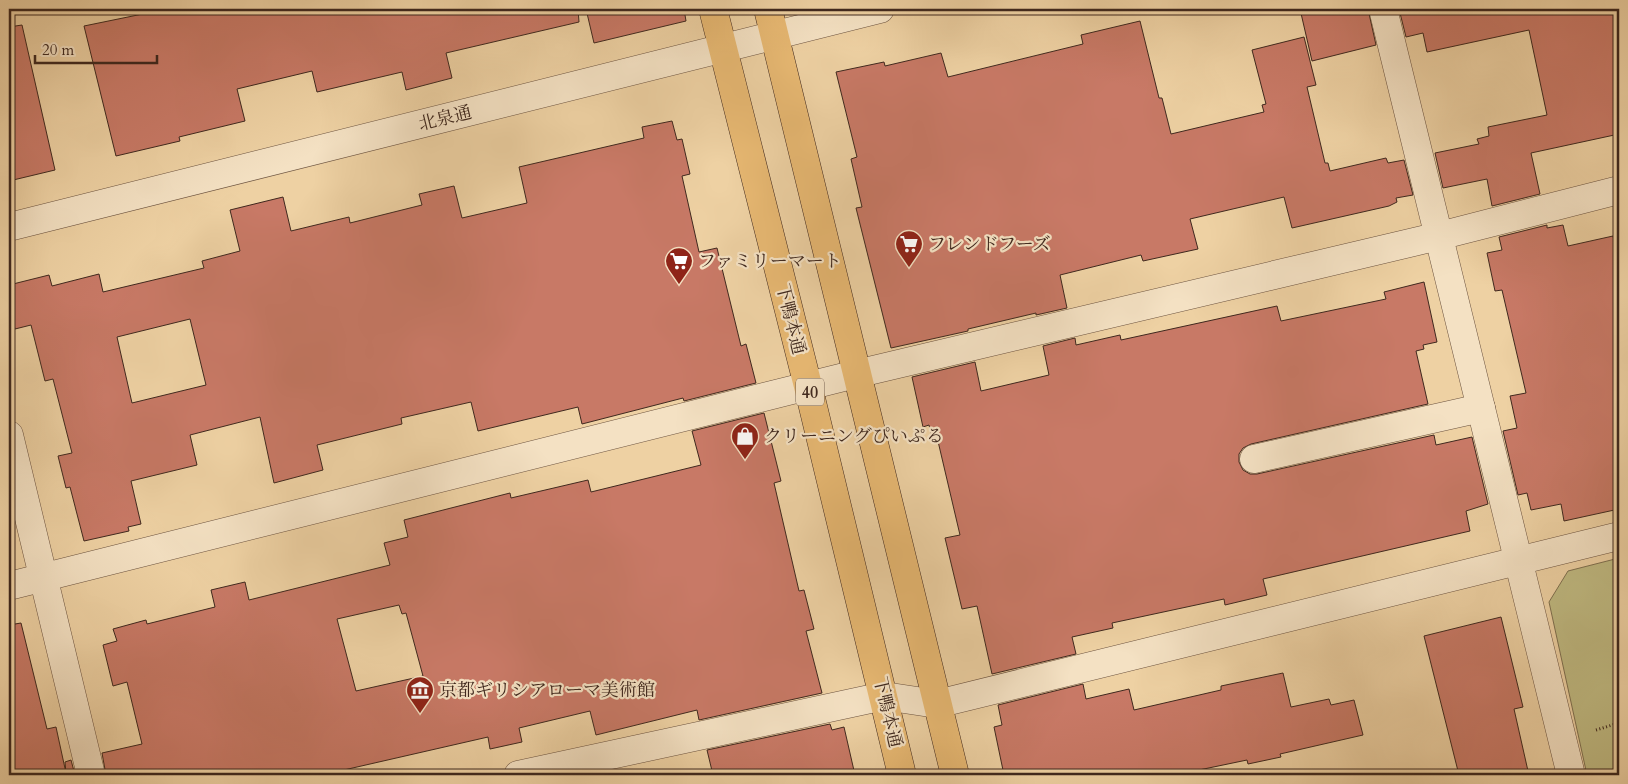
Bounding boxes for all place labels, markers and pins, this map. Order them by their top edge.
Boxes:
supermarket icon: フレンドフーズ [894,229,924,268]
place label: フレンドフーズ [928,232,1051,257]
supermarket icon: ファミリーマート [664,246,694,285]
place label: ファミリーマート [698,249,842,274]
shop icon: クリーニングぴいぷる [730,421,760,460]
place label: クリーニングぴいぷる [764,424,944,449]
museum icon: 京都ギリシアローマ美術館 [405,675,435,714]
place label: 京都ギリシアローマ美術館 [439,678,655,703]

